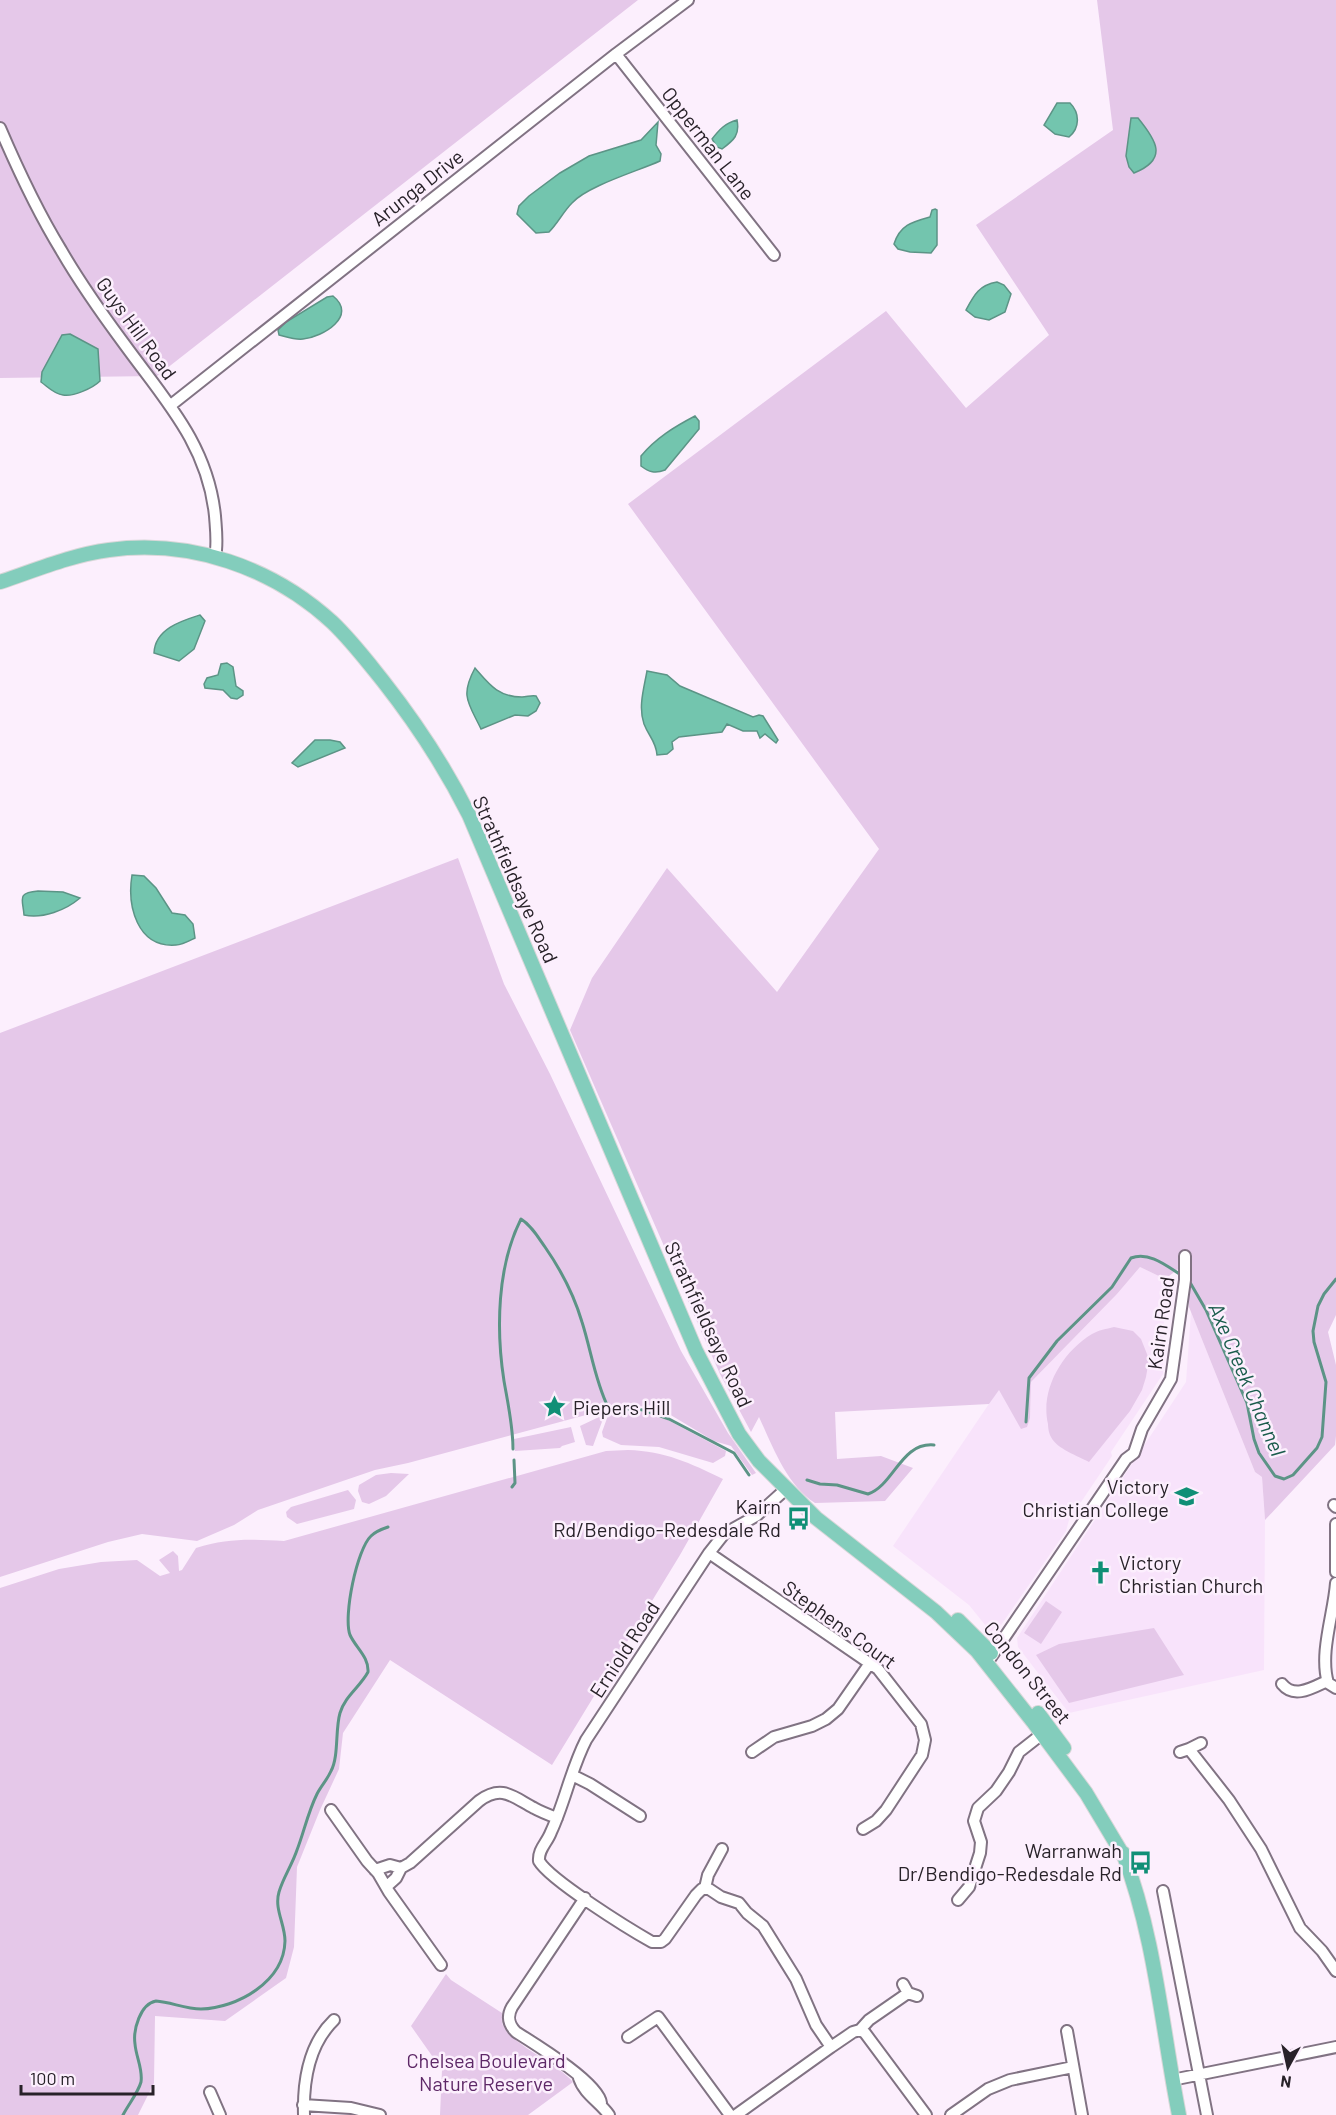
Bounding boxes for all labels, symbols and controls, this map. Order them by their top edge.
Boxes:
street label: Opperman Lane [657,82,761,204]
street label: Arunga Drive [366,144,468,230]
street label: Guys Hill Road [92,272,182,384]
street label: Strathfieldsaye Road [468,792,564,966]
street label: Strathfieldsaye Road [660,1237,758,1411]
street label: Kairn Road [1142,1275,1178,1371]
water label: Axe Creek Channel [1204,1299,1292,1460]
place icon: Piepers Hill [542,1394,568,1420]
place label: Piepers Hill [573,1395,670,1419]
place label: Victory Christian College [1022,1474,1169,1521]
school or university icon: Victory Christian College [1174,1484,1200,1510]
place label: Kairn Rd/Bendigo-Redesdale Rd [553,1494,781,1541]
bus stop icon: Kairn Rd/Bendigo-Redesdale Rd [786,1505,812,1531]
place label: Victory Christian Church [1119,1550,1263,1597]
church icon: Victory Christian Church [1088,1560,1114,1586]
street label: Stephens Court [778,1575,902,1673]
street label: Erniold Road [584,1596,664,1702]
street label: Condon Street [979,1616,1077,1728]
place label: Warranwah Dr/Bendigo-Redesdale Rd [898,1838,1122,1885]
bus stop icon: Warranwah Dr/Bendigo-Redesdale Rd [1127,1849,1153,1875]
north arrow [1258,2037,1318,2097]
park label: Chelsea Boulevard Nature Reserve [406,2048,566,2095]
scale bar [21,2058,153,2096]
text: 100 m [30,2067,75,2089]
text: N [1279,2072,1292,2092]

